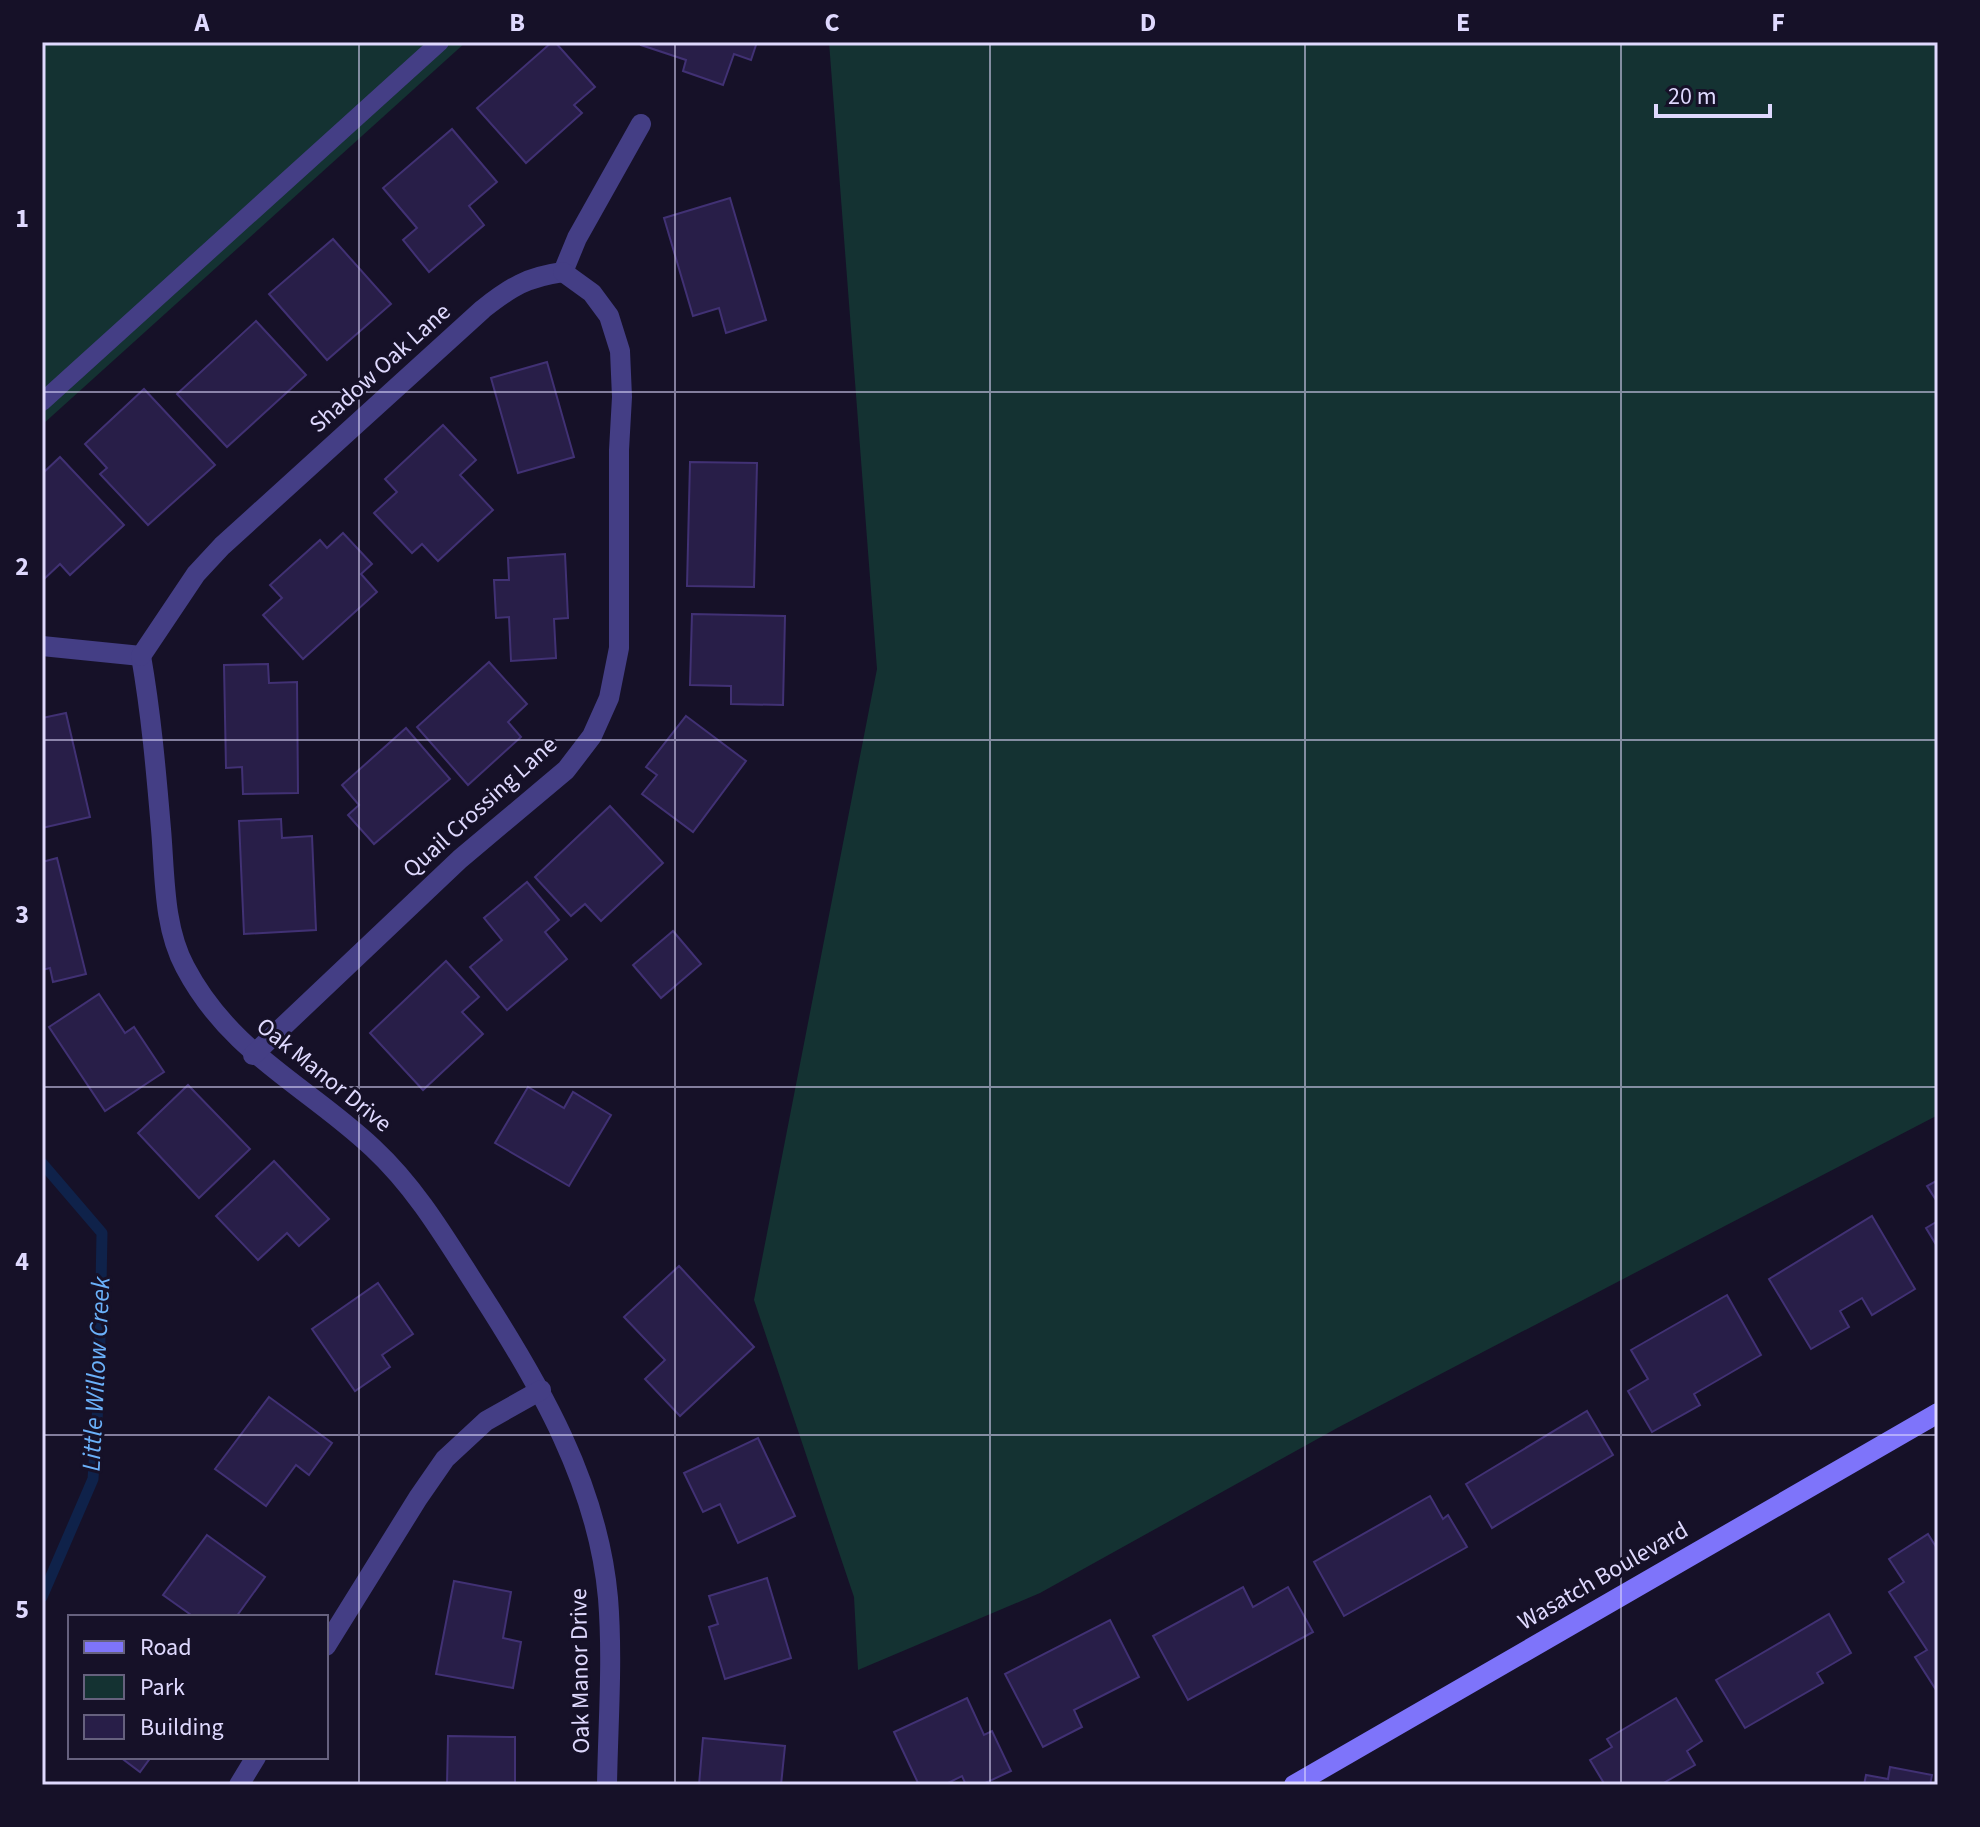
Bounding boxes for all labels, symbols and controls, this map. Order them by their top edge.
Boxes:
text: A [194,4,211,41]
text: B [509,4,525,41]
text: C [824,4,840,41]
text: D [1140,4,1156,41]
text: E [1456,4,1470,41]
text: F [1771,4,1785,41]
scale bar [1656,68,1770,118]
text: 20 m [1668,79,1717,114]
text: 1 [15,200,29,237]
street label: Shadow Oak Lane [301,295,459,441]
text: 2 [15,548,29,585]
street label: Quail Crossing Lane [395,728,565,886]
text: 3 [15,896,29,933]
street label: Oak Manor Drive [249,1009,399,1141]
text: 4 [15,1243,29,1280]
water label: Little Willow Creek [72,1275,120,1472]
street label: Wasatch Boulevard [1511,1513,1695,1639]
street label: Oak Manor Drive [561,1588,599,1754]
text: 5 [15,1591,29,1628]
legend [68,1615,328,1759]
text: Road [140,1630,192,1665]
text: Park [140,1670,185,1705]
text: Building [140,1710,224,1745]

